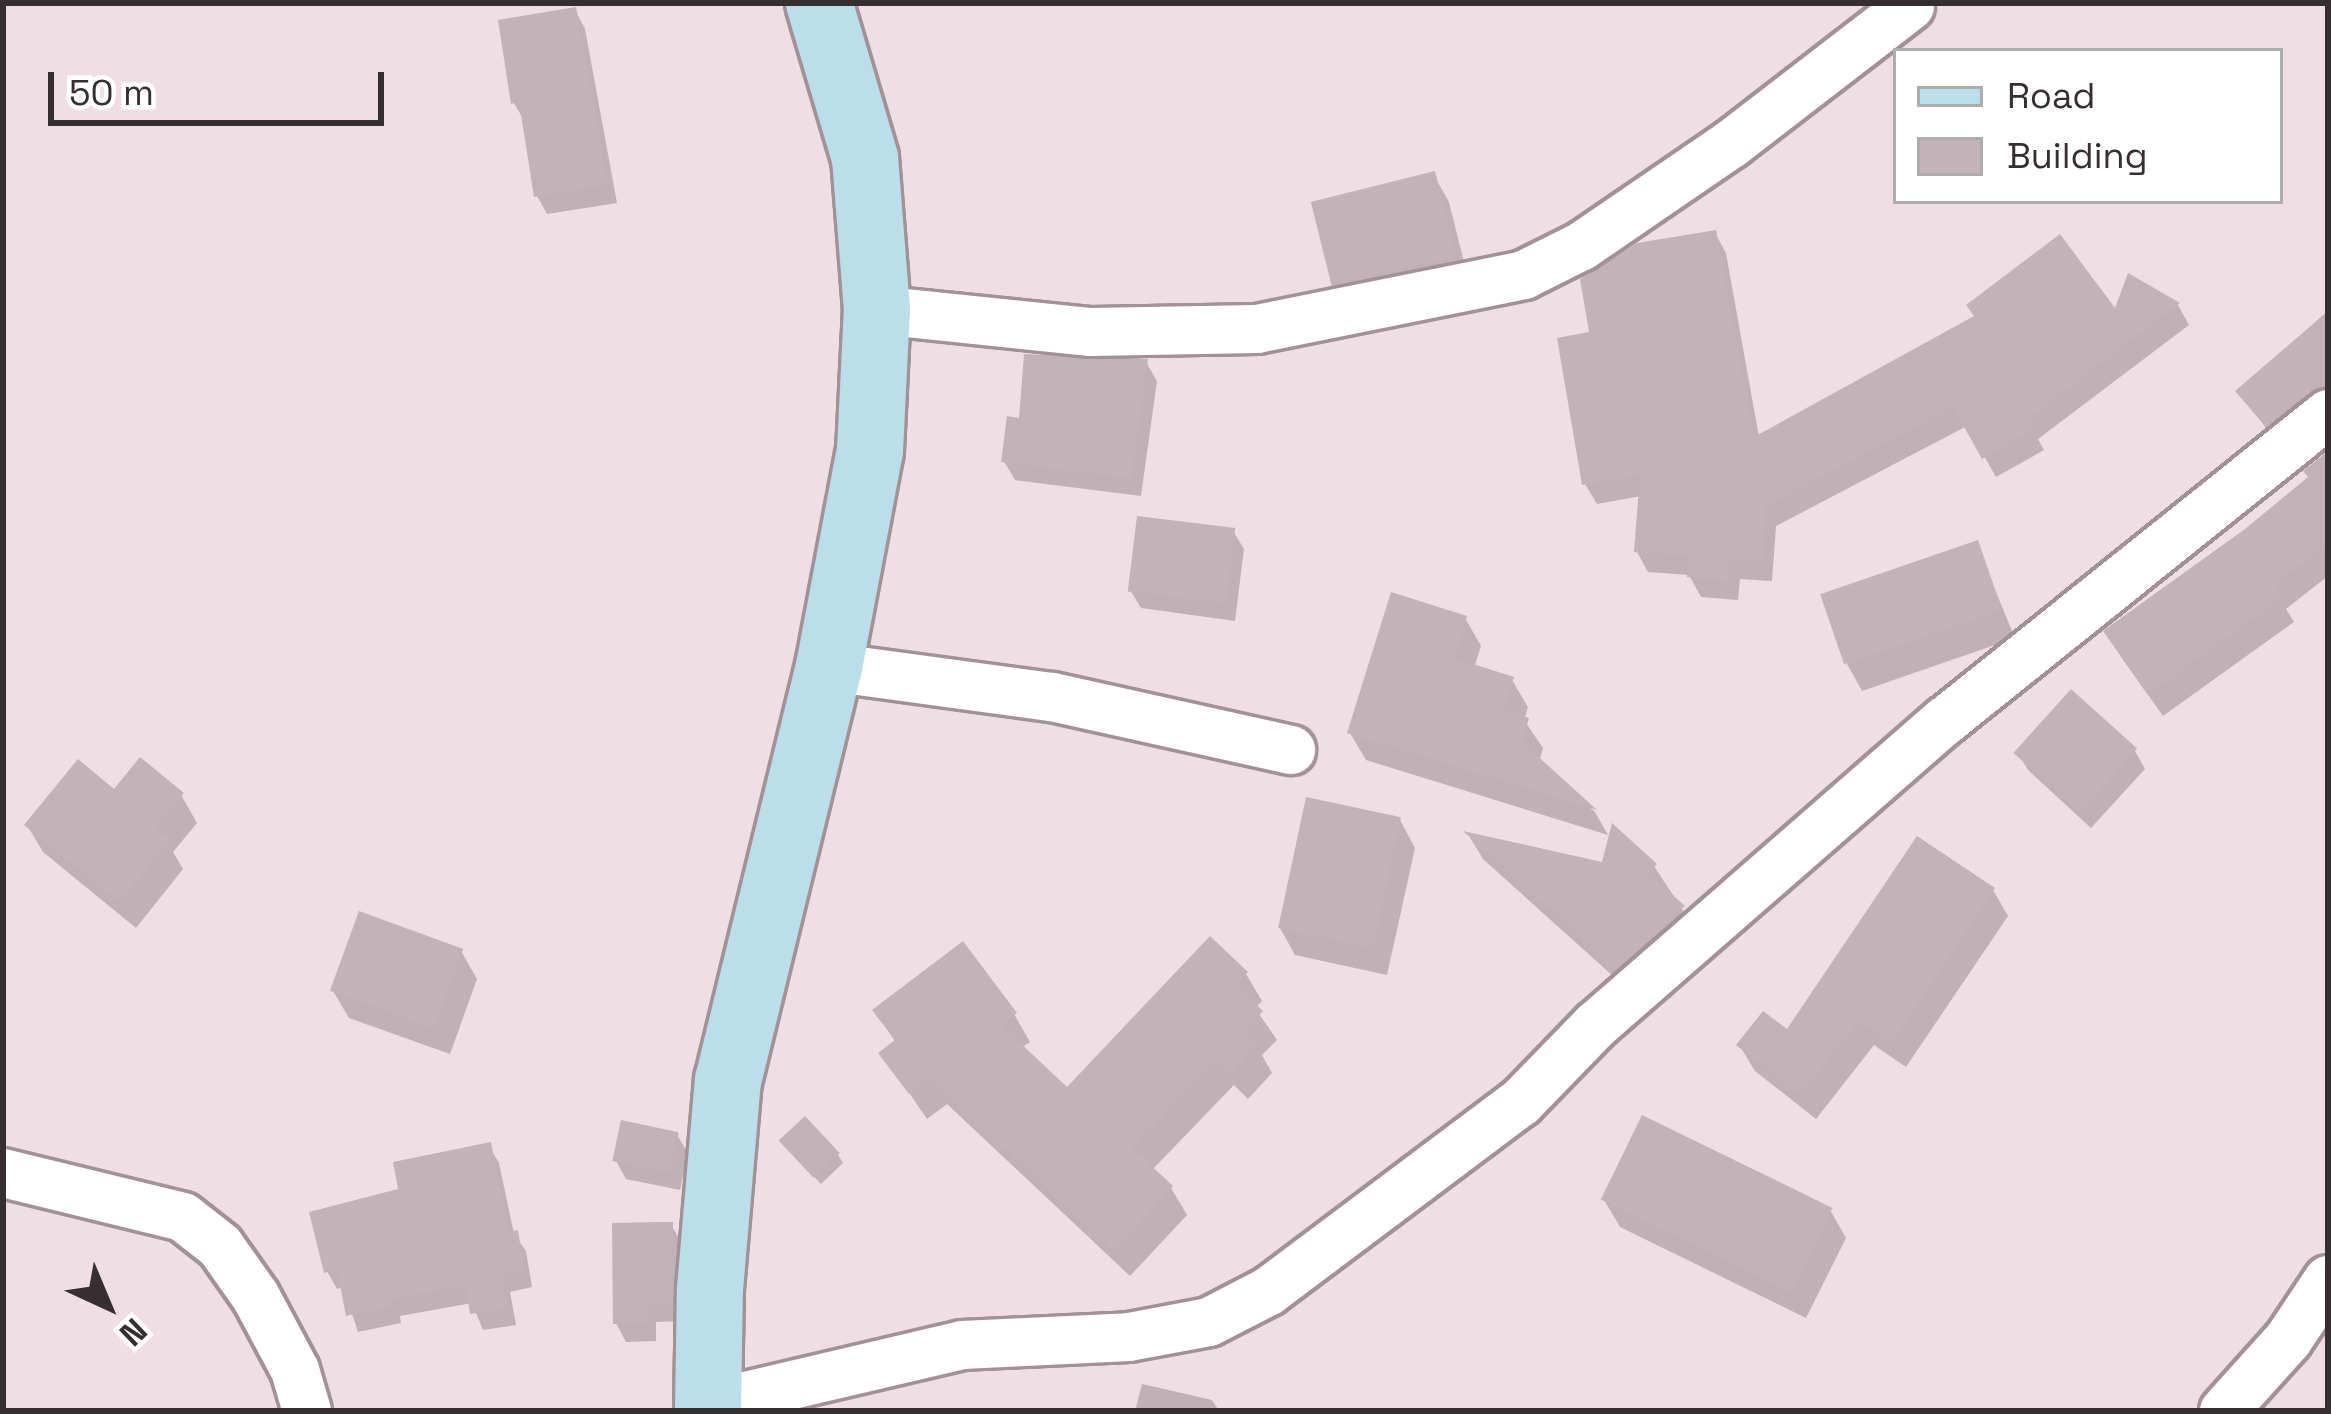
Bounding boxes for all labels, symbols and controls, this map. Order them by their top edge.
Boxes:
scale bar [54,48,390,122]
legend [1893,48,2283,204]
text: 50 m [69,70,154,116]
text: Road [2007,73,2095,119]
text: Building [2007,133,2148,179]
north arrow [48,1246,168,1366]
text: N [110,1309,156,1355]

